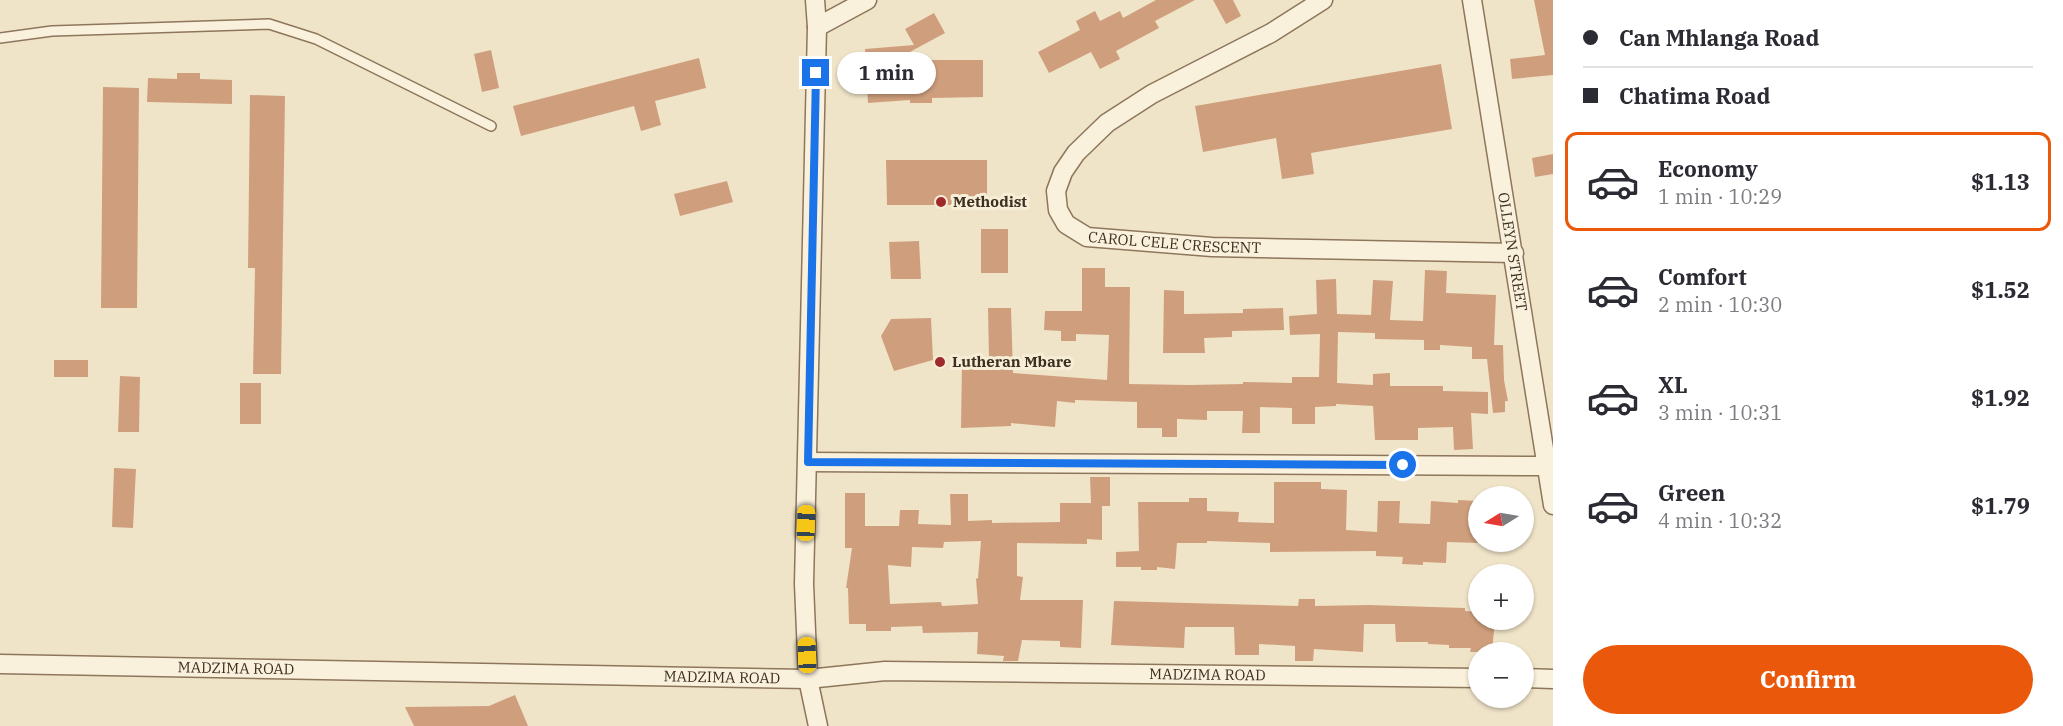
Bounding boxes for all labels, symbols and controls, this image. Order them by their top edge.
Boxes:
text: Can Mhlanga Road [1619,23,1819,52]
callout: 1 min [837,52,936,94]
route end [802,59,829,86]
text: 1 min [859,59,915,86]
text: Chatima Road [1619,81,1770,110]
text: Economy [1658,154,1758,183]
icon: car [1586,155,1640,209]
text: $1.13 [1971,167,2030,196]
text: 1 min · 10:29 [1658,183,1782,210]
street label: OLLEYN STREET [1494,191,1532,313]
place label: Methodist [953,192,1027,211]
marker: Methodist [934,195,948,209]
street label: CAROL CELE CRESCENT [1087,227,1262,257]
text: Comfort [1658,262,1747,291]
icon: car [1586,263,1640,317]
text: $1.52 [1971,275,2030,304]
text: 2 min · 10:30 [1658,291,1782,318]
place label: Lutheran Mbare [952,352,1072,371]
marker: Lutheran Mbare [933,355,947,369]
text: XL [1658,370,1688,399]
icon: car [1586,371,1640,425]
text: $1.92 [1971,383,2030,412]
text: 3 min · 10:31 [1658,399,1782,426]
route start [1389,451,1416,478]
text: Green [1658,478,1725,507]
icon: car [1586,479,1640,533]
north arrow [1468,486,1534,552]
map controls [1468,486,1534,708]
text: $1.79 [1971,491,2030,520]
car [796,505,816,541]
text: 4 min · 10:32 [1658,507,1782,534]
button: + [1468,564,1534,630]
car [797,637,817,673]
button: − [1468,642,1534,708]
button: Confirm [1583,645,2033,714]
street label: MADZIMA ROAD [177,657,294,678]
street label: MADZIMA ROAD [1149,664,1266,684]
street label: MADZIMA ROAD [663,666,780,687]

